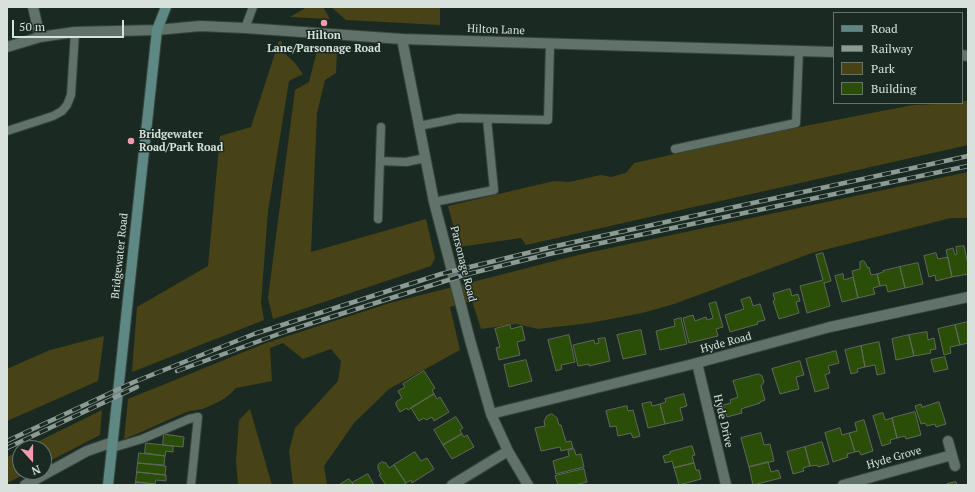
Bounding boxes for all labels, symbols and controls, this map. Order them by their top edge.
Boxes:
scale bar [14,12,126,38]
legend [833,12,963,104]
marker: Hilton Lane/Parsonage Road [319,18,329,28]
text: 50 m [19,19,45,34]
text: Road [871,21,898,36]
street label: Hilton Lane [467,22,525,38]
place label: Hilton Lane/Parsonage Road [267,29,381,55]
text: Railway [871,41,913,56]
text: Park [871,61,895,76]
text: Building [871,81,916,96]
place label: Bridgewater Road/Park Road [139,128,223,154]
marker: Bridgewater Road/Park Road [126,136,136,146]
street label: Bridgewater Road [109,212,131,300]
street label: Parsonage Road [447,225,479,303]
street label: Hyde Road [699,330,753,356]
street label: Hyde Drive [710,393,736,449]
north arrow [12,440,52,480]
street label: Hyde Grove [865,444,923,472]
text: N [30,462,42,478]

